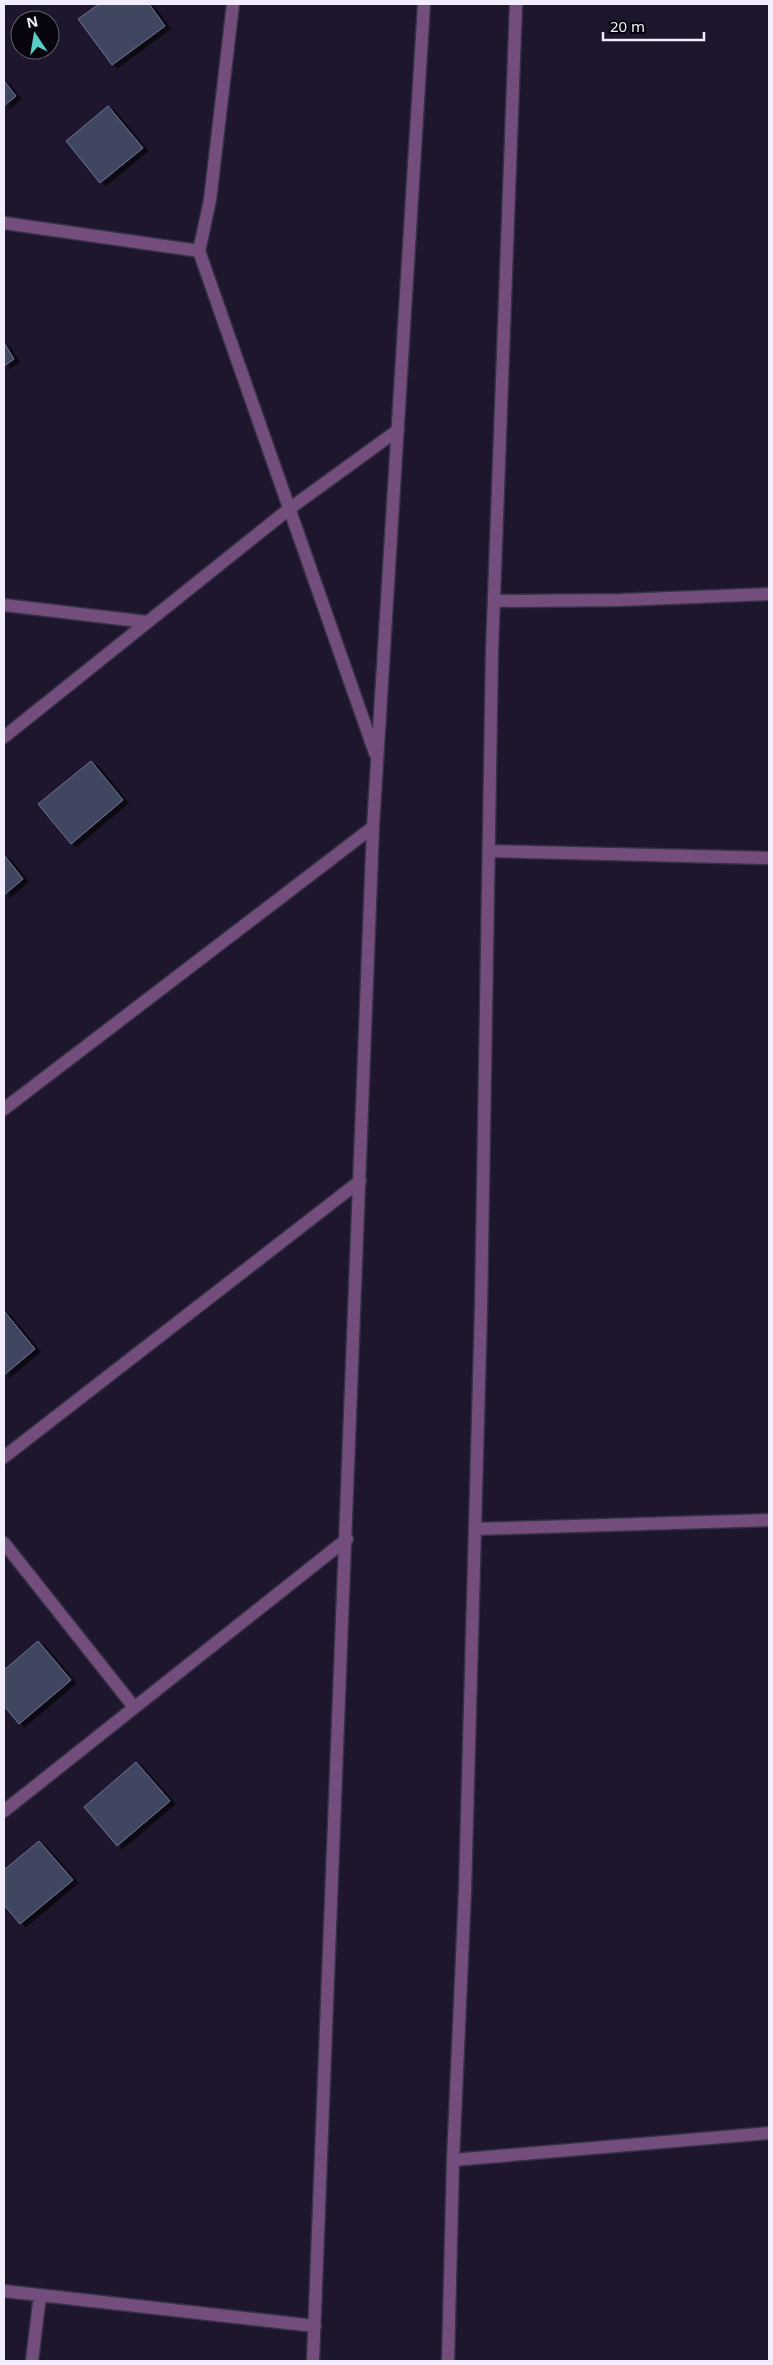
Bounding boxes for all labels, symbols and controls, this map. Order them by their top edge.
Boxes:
north arrow [10,10,60,60]
scale bar [603,10,704,42]
text: N [25,11,40,32]
text: 20 m [610,16,645,36]

